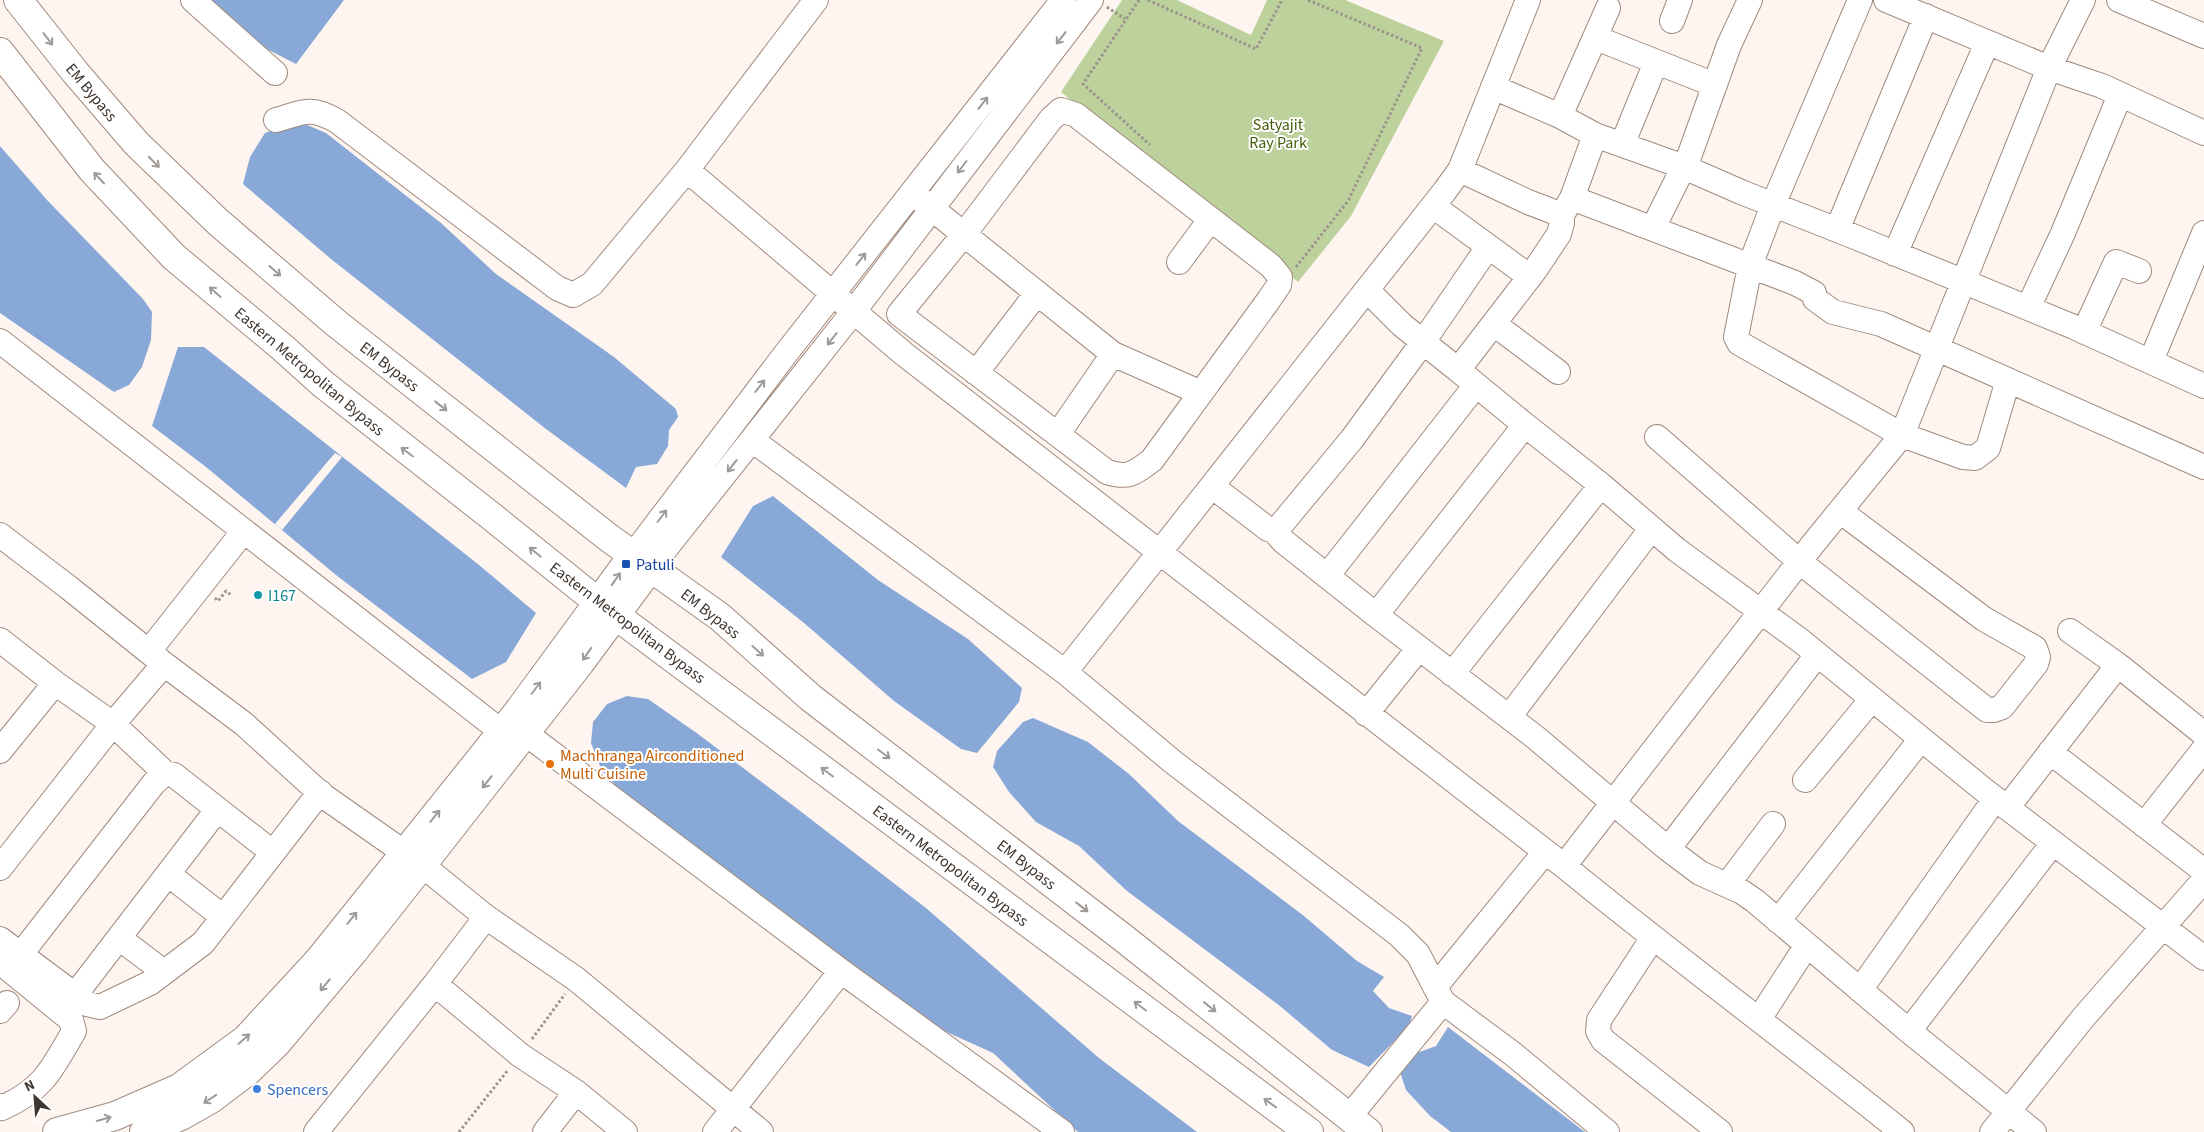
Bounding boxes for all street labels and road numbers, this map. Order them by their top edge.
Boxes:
street label: EM Bypass [60,59,122,127]
street label: Eastern Metropolitan Bypass [230,302,389,441]
street label: EM Bypass [355,337,424,397]
street label: Eastern Metropolitan Bypass [545,557,710,689]
street label: EM Bypass [676,584,745,644]
street label: Eastern Metropolitan Bypass [868,800,1033,932]
street label: EM Bypass [992,835,1061,895]

